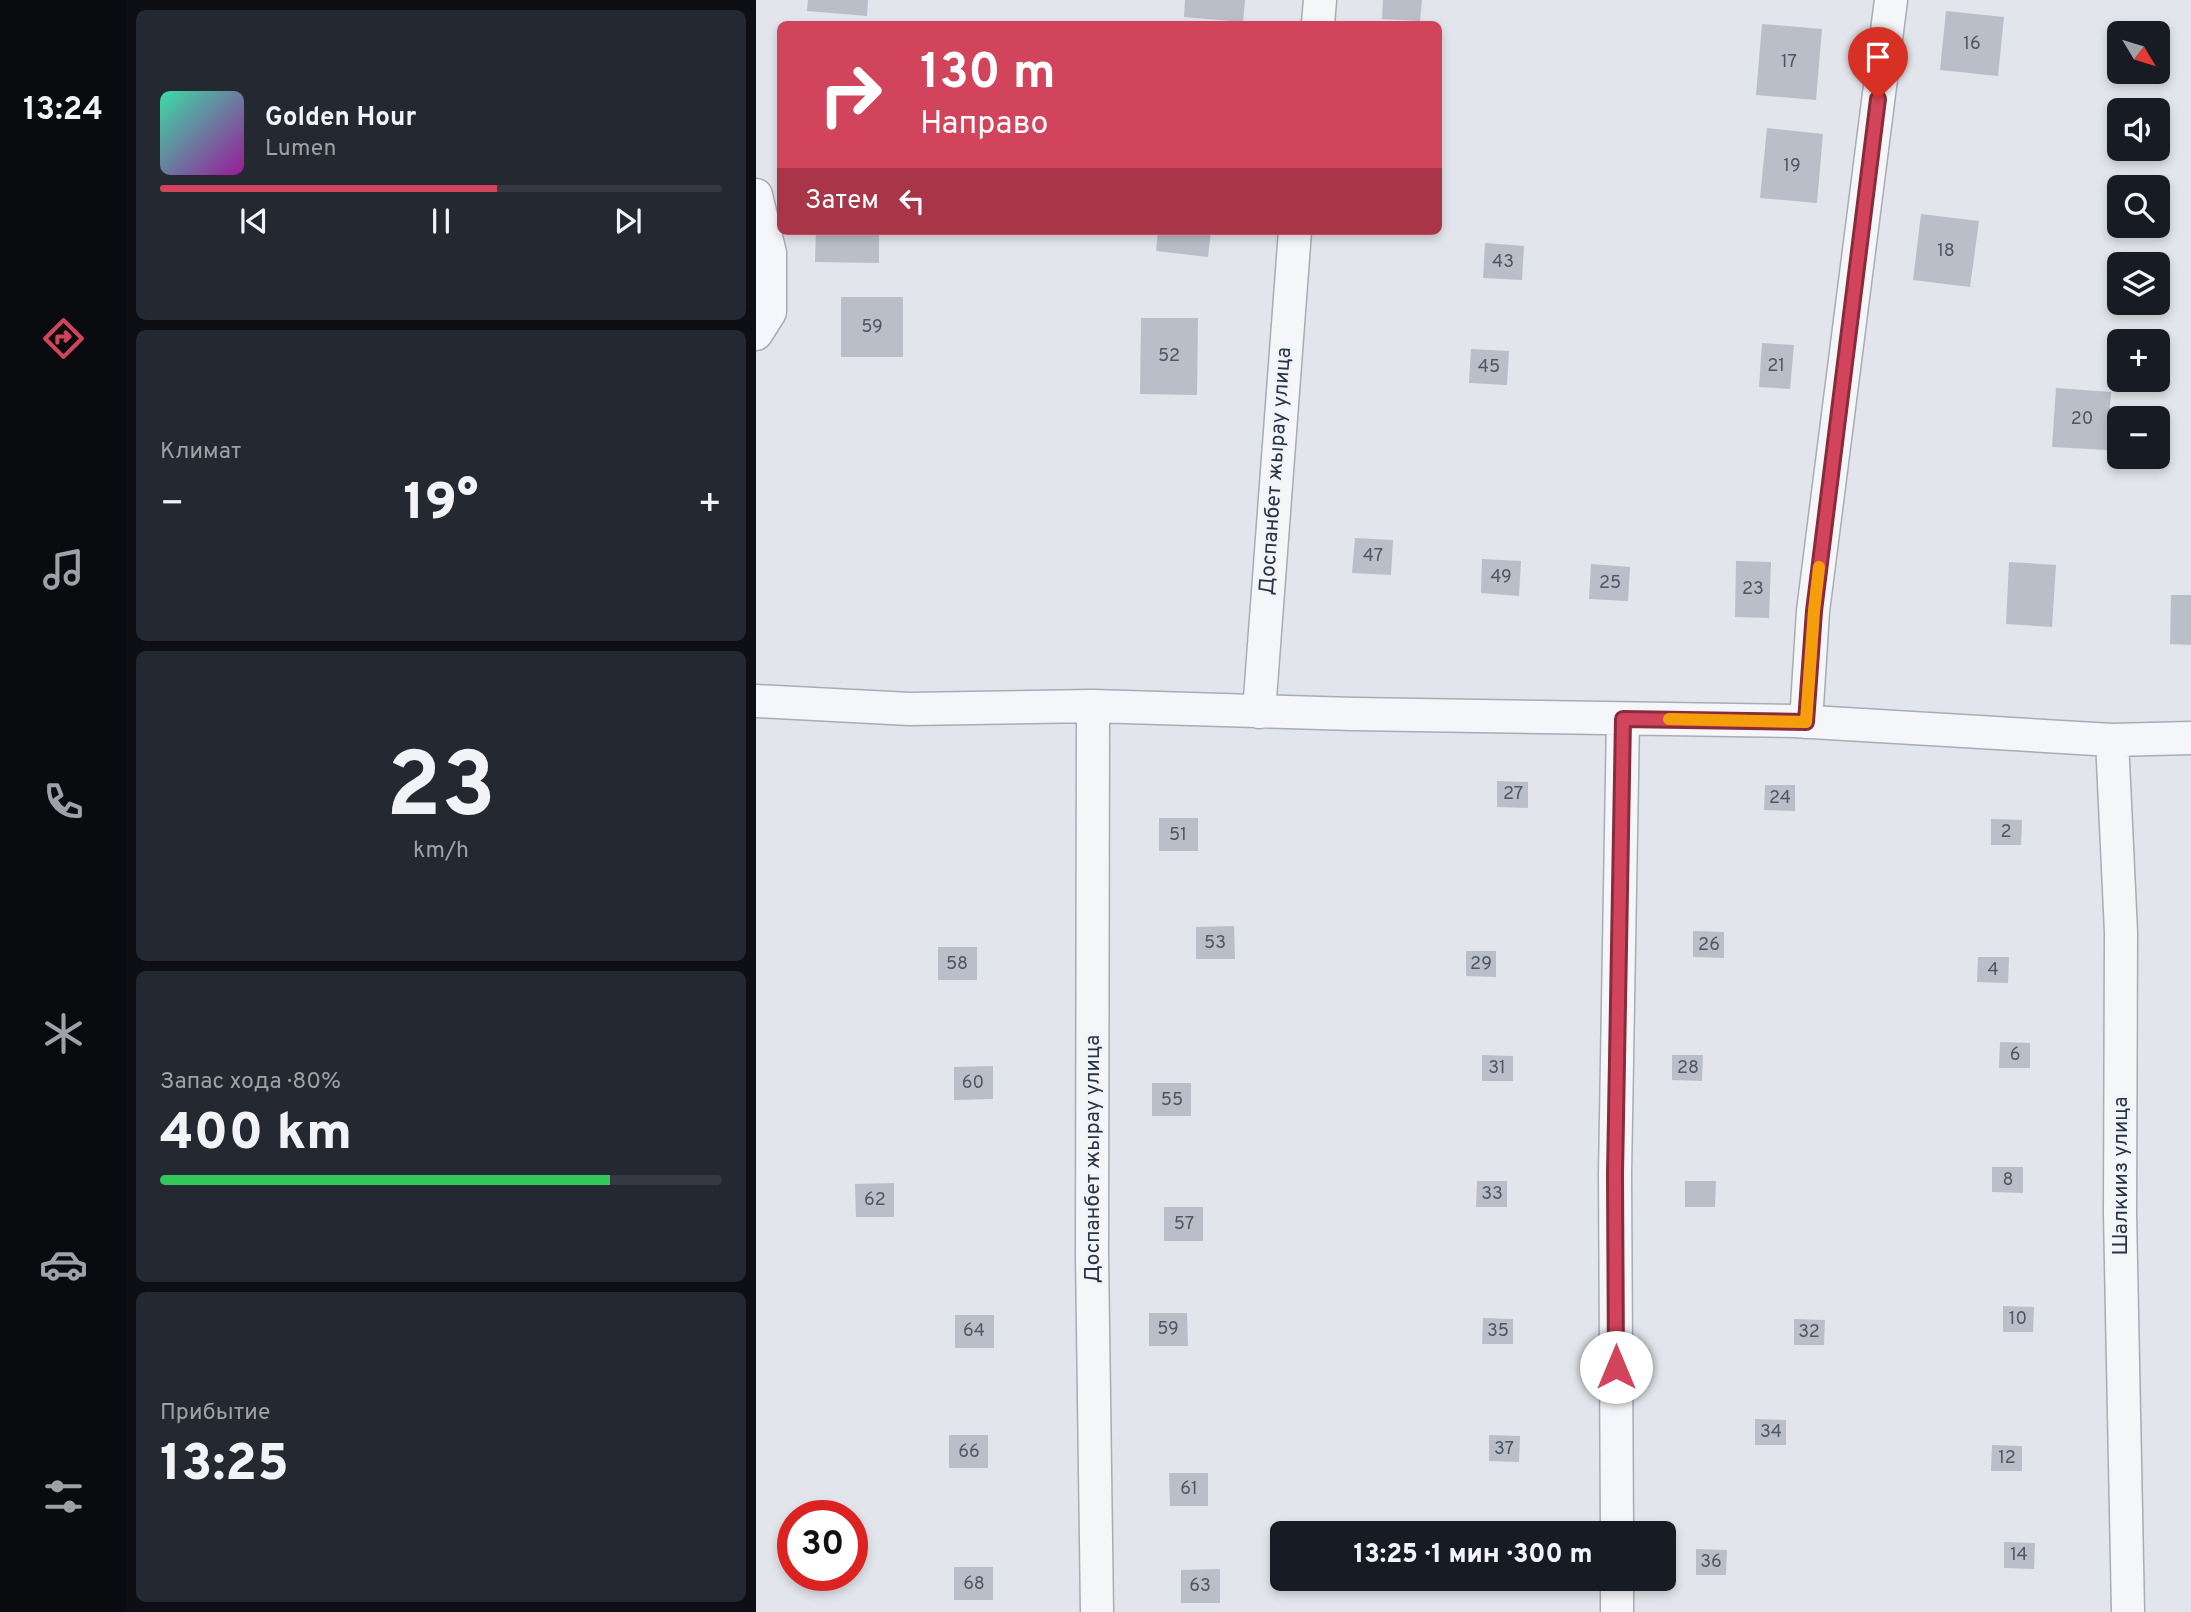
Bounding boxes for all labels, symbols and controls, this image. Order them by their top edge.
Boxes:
north arrow [2107,21,2170,84]
map controls [2107,21,2170,469]
pin [1848,27,1908,99]
house number: 16 [1963,33,1981,56]
icon: arrive [1859,38,1897,76]
text: 130 m [920,44,1056,106]
icon: right [805,49,896,140]
house number: 17 [1781,51,1797,74]
text: 13:24 [23,91,103,131]
button: sound [2107,98,2170,161]
text: Golden Hour [265,102,416,135]
text: Направо [920,105,1048,145]
text: Lumen [265,135,336,164]
house number: 19 [1783,155,1801,178]
button: search [2107,175,2170,238]
icon: left [893,182,931,220]
text: Затем [805,185,879,218]
icon: previous [235,202,273,240]
icon: pause [422,202,460,240]
icon: next [609,202,647,240]
house number: 18 [1937,240,1955,263]
house number: 43 [1492,251,1514,274]
button: layers [2107,252,2170,315]
icon: directions [39,314,88,363]
house number: 59 [861,316,883,339]
button: + [2107,329,2170,392]
house number: 52 [1158,345,1180,368]
street label: Доспанбет жырау улица [1254,346,1298,596]
house number: 21 [1767,355,1785,378]
house number: 45 [1478,356,1500,379]
button: − [2107,406,2170,469]
house number: 20 [2071,408,2093,431]
text: Климат [160,438,241,467]
text: 19° [403,472,479,538]
text: − [160,481,185,530]
text: + [697,481,722,530]
icon: music [39,545,88,594]
house number: 47 [1363,545,1383,568]
house number: 49 [1490,566,1512,589]
house number: 25 [1599,572,1621,595]
house number: 23 [1742,578,1764,601]
text: 23 [386,734,496,849]
icon: phone [39,777,88,826]
house number: 27 [1503,783,1523,806]
house number: 24 [1769,787,1791,810]
house number: 2 [2000,821,2012,844]
house number: 51 [1169,824,1187,847]
text: km/h [413,837,469,866]
house number: 53 [1204,932,1226,955]
house number: 26 [1698,934,1720,957]
house number: 58 [946,953,968,976]
house number: 29 [1470,953,1492,976]
house number: 4 [1987,959,1999,982]
icon: climate [39,1009,88,1058]
street label: Доспанбет жырау улица [1080,1035,1107,1283]
house number: 6 [2010,1044,2020,1067]
house number: 31 [1488,1057,1506,1080]
house number: 28 [1677,1057,1699,1080]
text: Запас хода · 80% [160,1068,341,1097]
house number: 60 [962,1072,984,1095]
house number: 55 [1161,1089,1183,1112]
street label: Шалкииз улица [2108,1096,2135,1256]
text: 400 km [160,1102,352,1168]
house number: 8 [2003,1169,2014,1192]
house number: 33 [1481,1183,1503,1206]
house number: 62 [864,1189,886,1212]
house number: 57 [1174,1213,1194,1236]
icon: car [39,1240,88,1289]
house number: 10 [2009,1308,2027,1331]
house number: 59 [1157,1318,1179,1341]
house number: 64 [963,1320,985,1343]
house number: 35 [1487,1320,1509,1343]
house number: 32 [1798,1321,1820,1344]
position arrow [1579,1330,1653,1404]
text: Прибытие [160,1399,270,1428]
house number: 34 [1760,1421,1782,1444]
text: 13:25 [160,1433,289,1499]
house number: 37 [1494,1438,1514,1461]
house number: 66 [958,1441,980,1464]
house number: 12 [1998,1447,2016,1470]
icon: filters [39,1472,88,1521]
house number: 61 [1180,1478,1198,1501]
speed limit sign: 30 [777,1500,868,1591]
text: 13:25 · 1 мин · 300 m [1354,1539,1592,1572]
house number: 14 [2010,1544,2028,1567]
house number: 36 [1700,1551,1722,1574]
house number: 68 [963,1573,985,1596]
house number: 63 [1189,1575,1211,1598]

